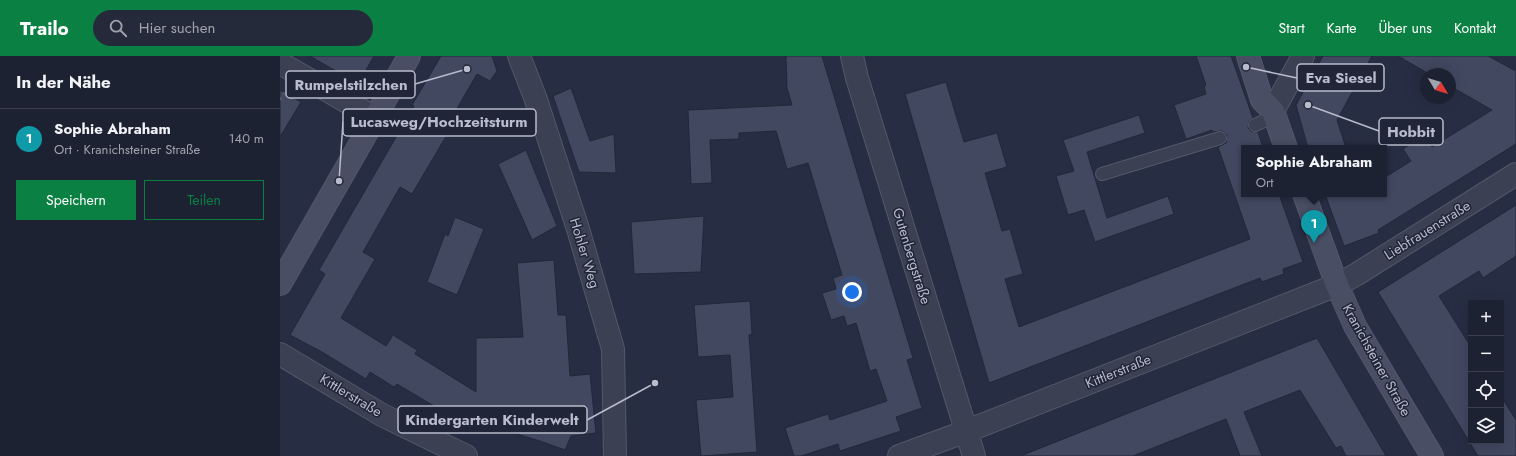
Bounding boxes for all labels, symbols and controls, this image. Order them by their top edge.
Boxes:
search box [93,10,373,46]
text: Trailo [20,15,69,42]
icon: search [107,17,129,39]
text: Hier suchen [139,17,215,39]
text: Start [1279,18,1305,38]
text: Karte [1327,18,1357,38]
text: Über uns [1379,18,1432,38]
text: Kontakt [1454,18,1496,38]
callout: Eva Siesel [1297,64,1384,91]
text: Eva Siesel [1305,67,1377,89]
north arrow [1420,68,1456,104]
text: In der Nähe [16,70,111,94]
callout: Rumpelstilzchen [286,71,415,98]
text: Rumpelstilzchen [294,74,408,96]
callout: Lucasweg/Hochzeitsturm [343,109,536,136]
text: Lucasweg/Hochzeitsturm [351,111,527,133]
text: Sophie Abraham [54,118,171,140]
callout: Hobbit [1379,118,1443,145]
text: Hobbit [1387,121,1435,143]
text: 1 [26,129,32,148]
text: 140 m [229,129,264,148]
text: Ort · Kranichsteiner Straße [54,140,200,159]
popup [1241,145,1387,197]
text: Sophie Abraham [1256,151,1372,173]
text: Ort [1256,173,1274,192]
button: Speichern [16,180,136,220]
button: Teilen [144,180,264,220]
street label: Liebfrauenstraße [1380,195,1474,265]
street label: Gutenbergstraße [888,205,936,307]
pin: 1 [1301,210,1327,243]
street label: Hohler Weg [565,215,605,291]
your location [842,282,862,302]
street label: Kranichsteiner Straße [1338,300,1416,420]
map controls [1468,300,1504,444]
button: + [1468,300,1504,336]
button: − [1468,336,1504,372]
street label: Kittlerstraße [1082,349,1154,393]
street label: Kittlerstraße [316,369,386,421]
button: locate [1468,372,1504,408]
callout: Kindergarten Kinderwelt [398,406,587,433]
button: layers [1468,408,1504,444]
text: Kindergarten Kinderwelt [405,409,579,431]

